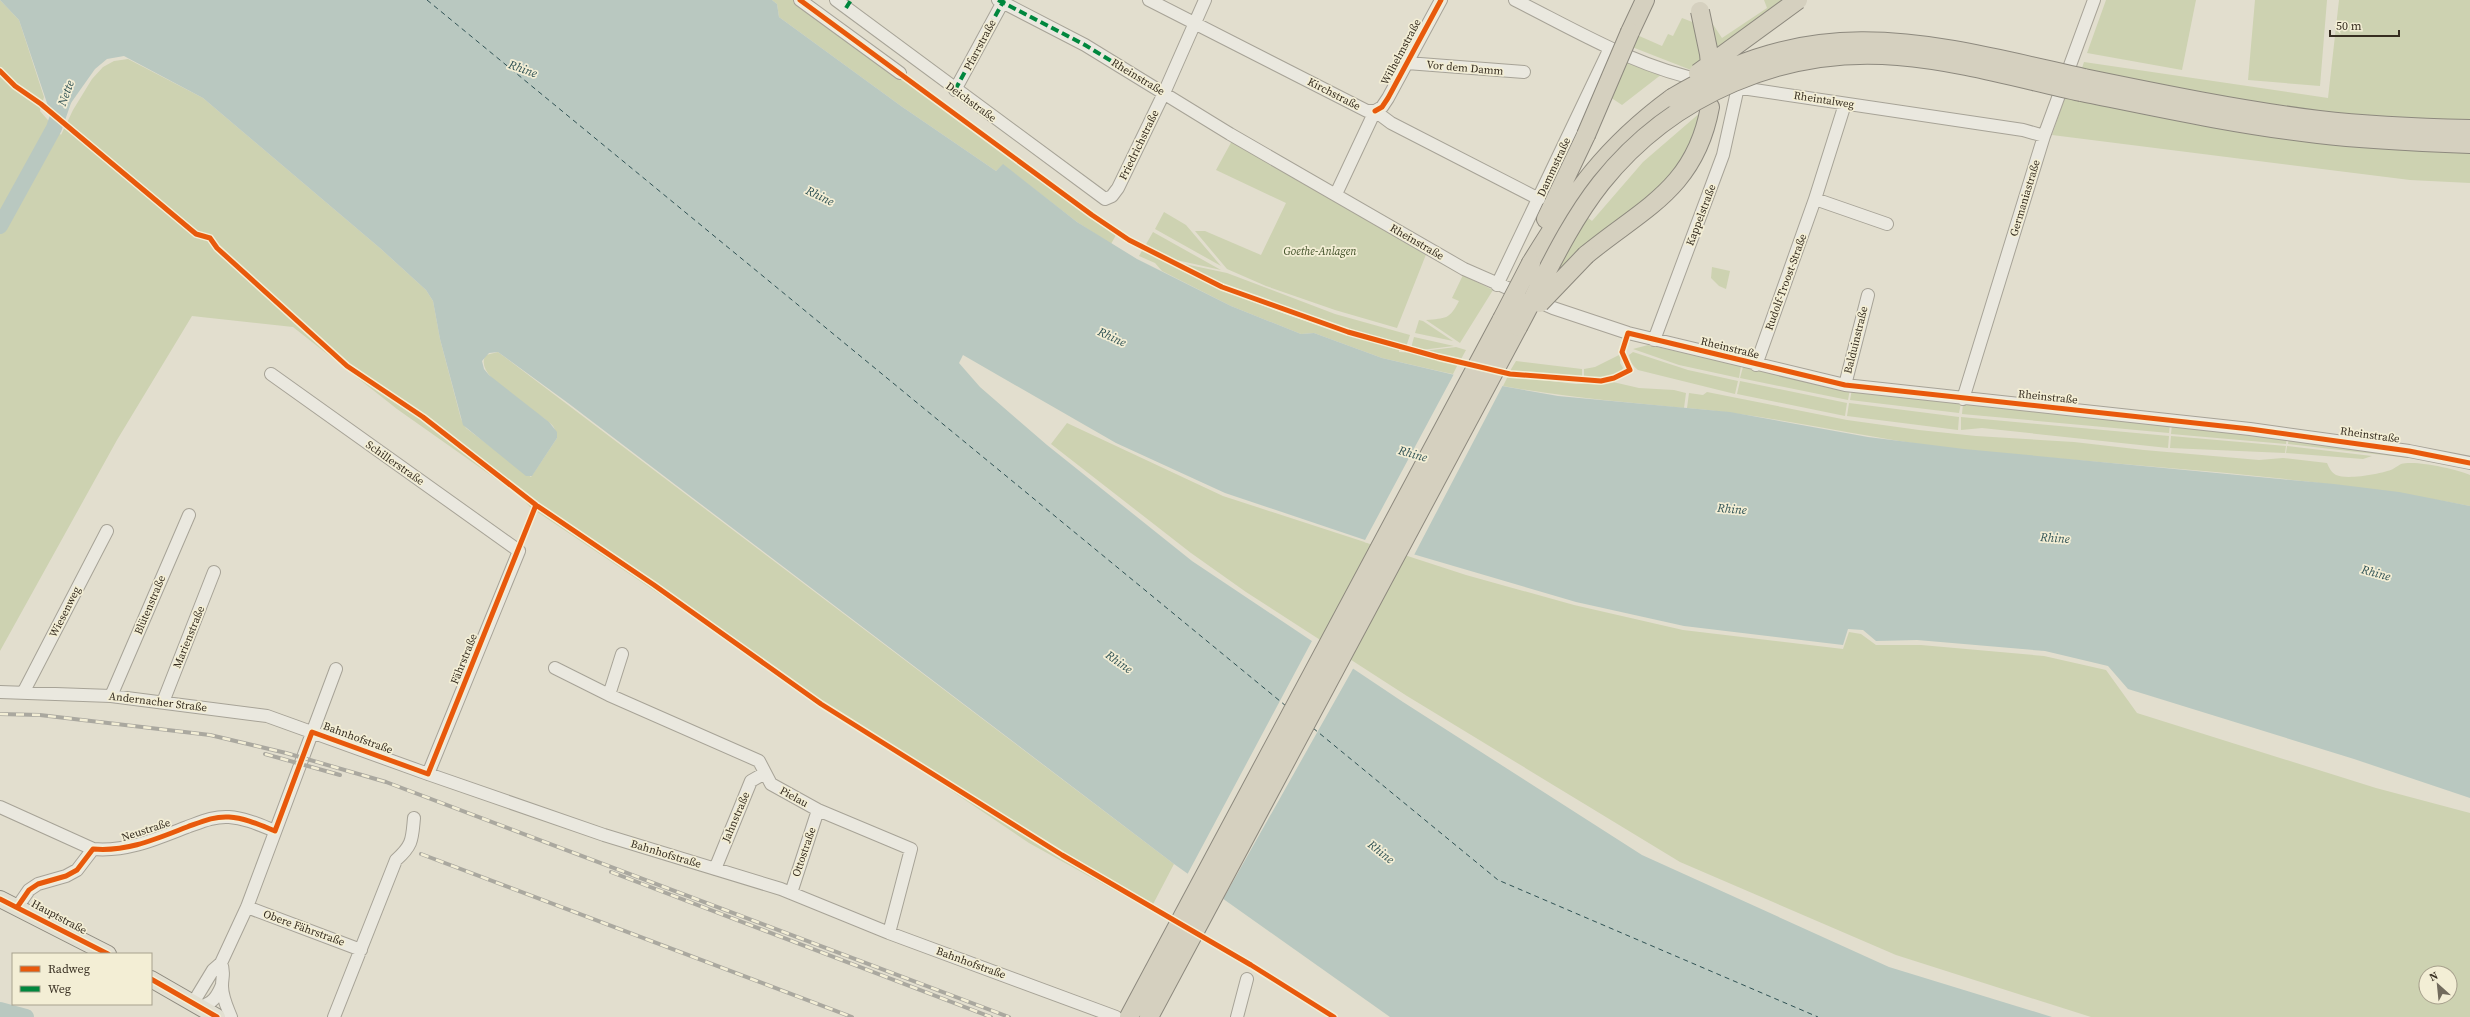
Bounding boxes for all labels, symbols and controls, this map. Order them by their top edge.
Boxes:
scale bar [2330,12,2399,38]
street label: Wilhelmstraße [1377,16,1425,88]
street label: Pfarrstraße [960,17,1000,73]
text: 50 m [2336,18,2362,34]
street label: Rheinstraße [1108,55,1168,99]
water label: Rhine [506,56,540,82]
street label: Vor dem Damm [1426,57,1504,79]
street label: Kirchstraße [1305,74,1363,114]
water label: Nette [54,78,78,109]
street label: Deichstraße [943,79,1000,126]
street label: Rheintalweg [1793,88,1856,112]
street label: Friedrichstraße [1116,107,1163,183]
street label: Dammstraße [1534,135,1574,199]
street label: Germaniastraße [2006,157,2044,238]
water label: Rhine [802,182,837,210]
street label: Kappelstraße [1682,182,1720,248]
street label: Rheinstraße [1387,221,1447,264]
street label: Rudolf-Troost-Straße [1762,231,1811,332]
park label: Goethe-Anlagen [1284,244,1357,259]
street label: Balduinstraße [1840,304,1872,375]
water label: Rhine [1094,323,1129,350]
street label: Rheinstraße [1699,333,1761,363]
street label: Rheinstraße [2017,386,2079,408]
street label: Rheinstraße [2339,423,2401,447]
street label: Schillerstraße [363,437,427,489]
water label: Rhine [1396,442,1429,466]
water label: Rhine [1716,500,1747,518]
water label: Rhine [2039,529,2070,547]
water label: Rhine [2359,561,2392,585]
street label: Blütenstraße [131,573,169,637]
street label: Wiesenweg [46,584,84,640]
street label: Marienstraße [170,603,208,670]
street label: Fährstraße [447,631,481,687]
water label: Rhine [1102,646,1136,677]
street label: Andernacher Straße [108,689,208,716]
street label: Bahnhofstraße [321,718,395,758]
street label: Pielau [777,783,812,811]
street label: Jahnstraße [718,789,753,845]
street label: Neustraße [120,815,173,845]
street label: Ottostraße [788,825,820,879]
street label: Bahnhofstraße [629,836,703,872]
water label: Rhine [1364,836,1398,867]
street label: Hauptstraße [29,896,90,938]
street label: Obere Fährstraße [261,906,347,950]
street label: Bahnhofstraße [934,943,1008,983]
legend [12,953,152,1005]
text: Radweg [48,961,90,977]
north arrow [2418,965,2458,1005]
text: N [2427,968,2441,985]
text: Weg [48,981,71,997]

